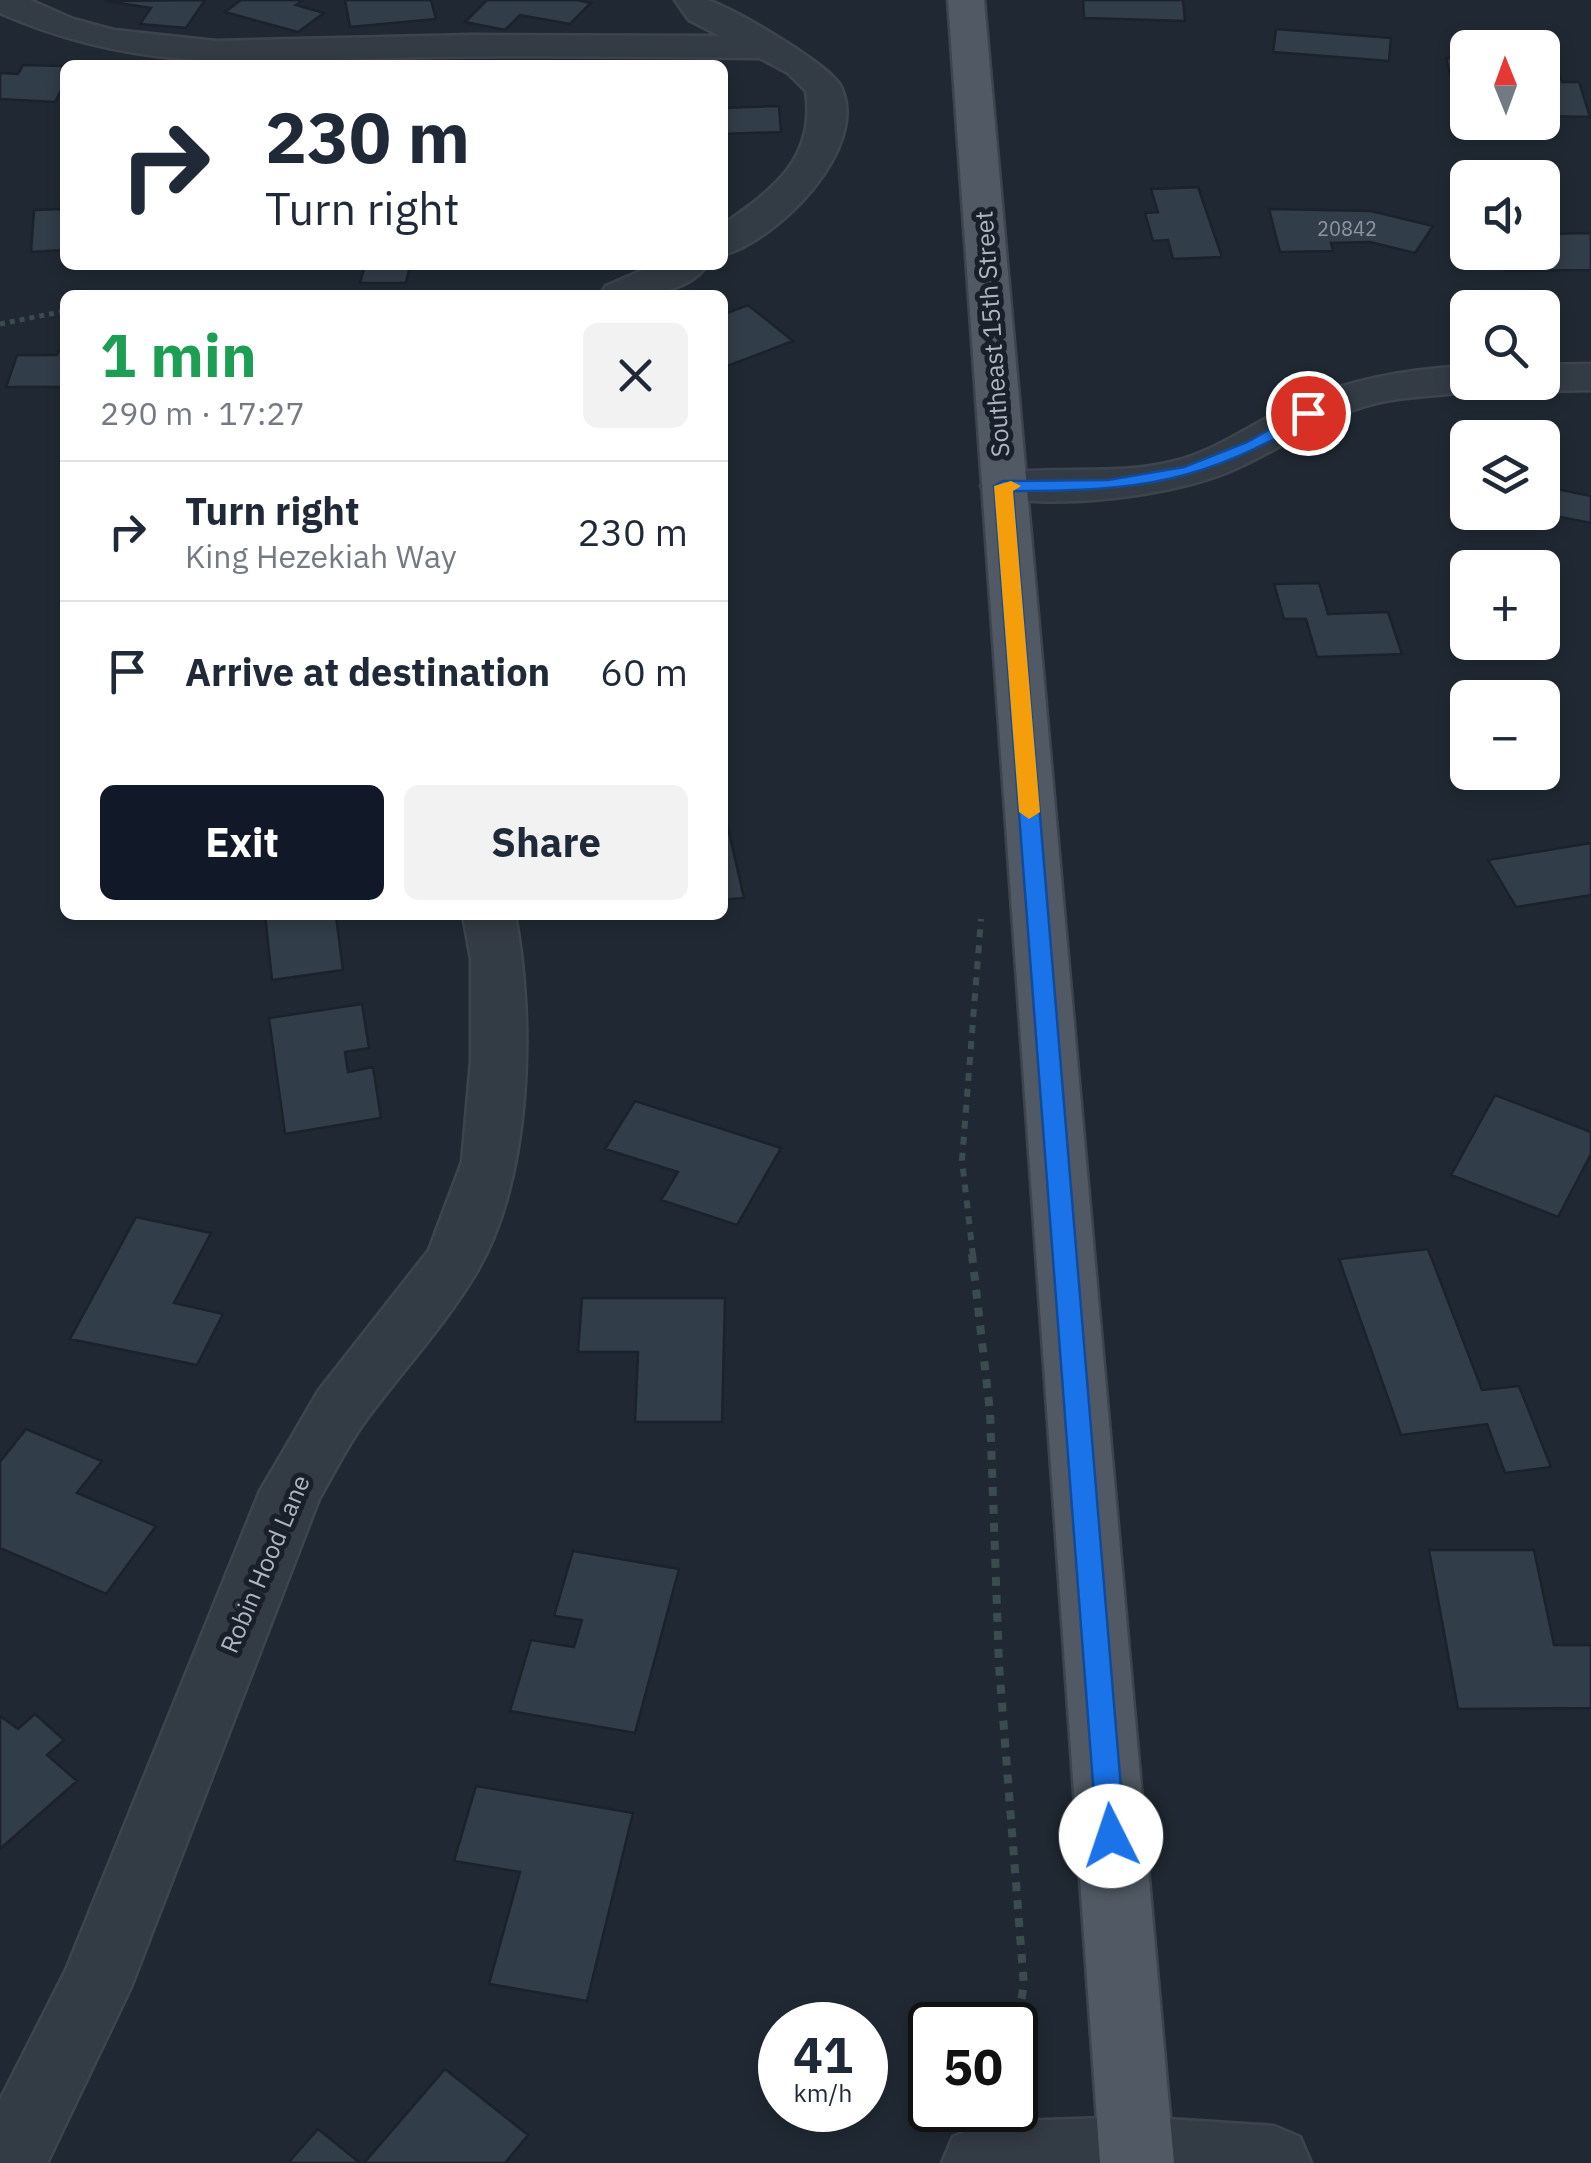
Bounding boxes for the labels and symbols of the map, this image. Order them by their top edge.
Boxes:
north arrow [1450,30,1560,140]
street label: Southeast 15th Street [966,210,1017,458]
house number: 20842 [1317,215,1377,242]
pin [1266,371,1351,456]
street label: Robin Hood Lane [212,1470,317,1658]
position arrow [1059,1784,1163,1888]
speed limit sign: 50 [908,2002,1038,2132]

